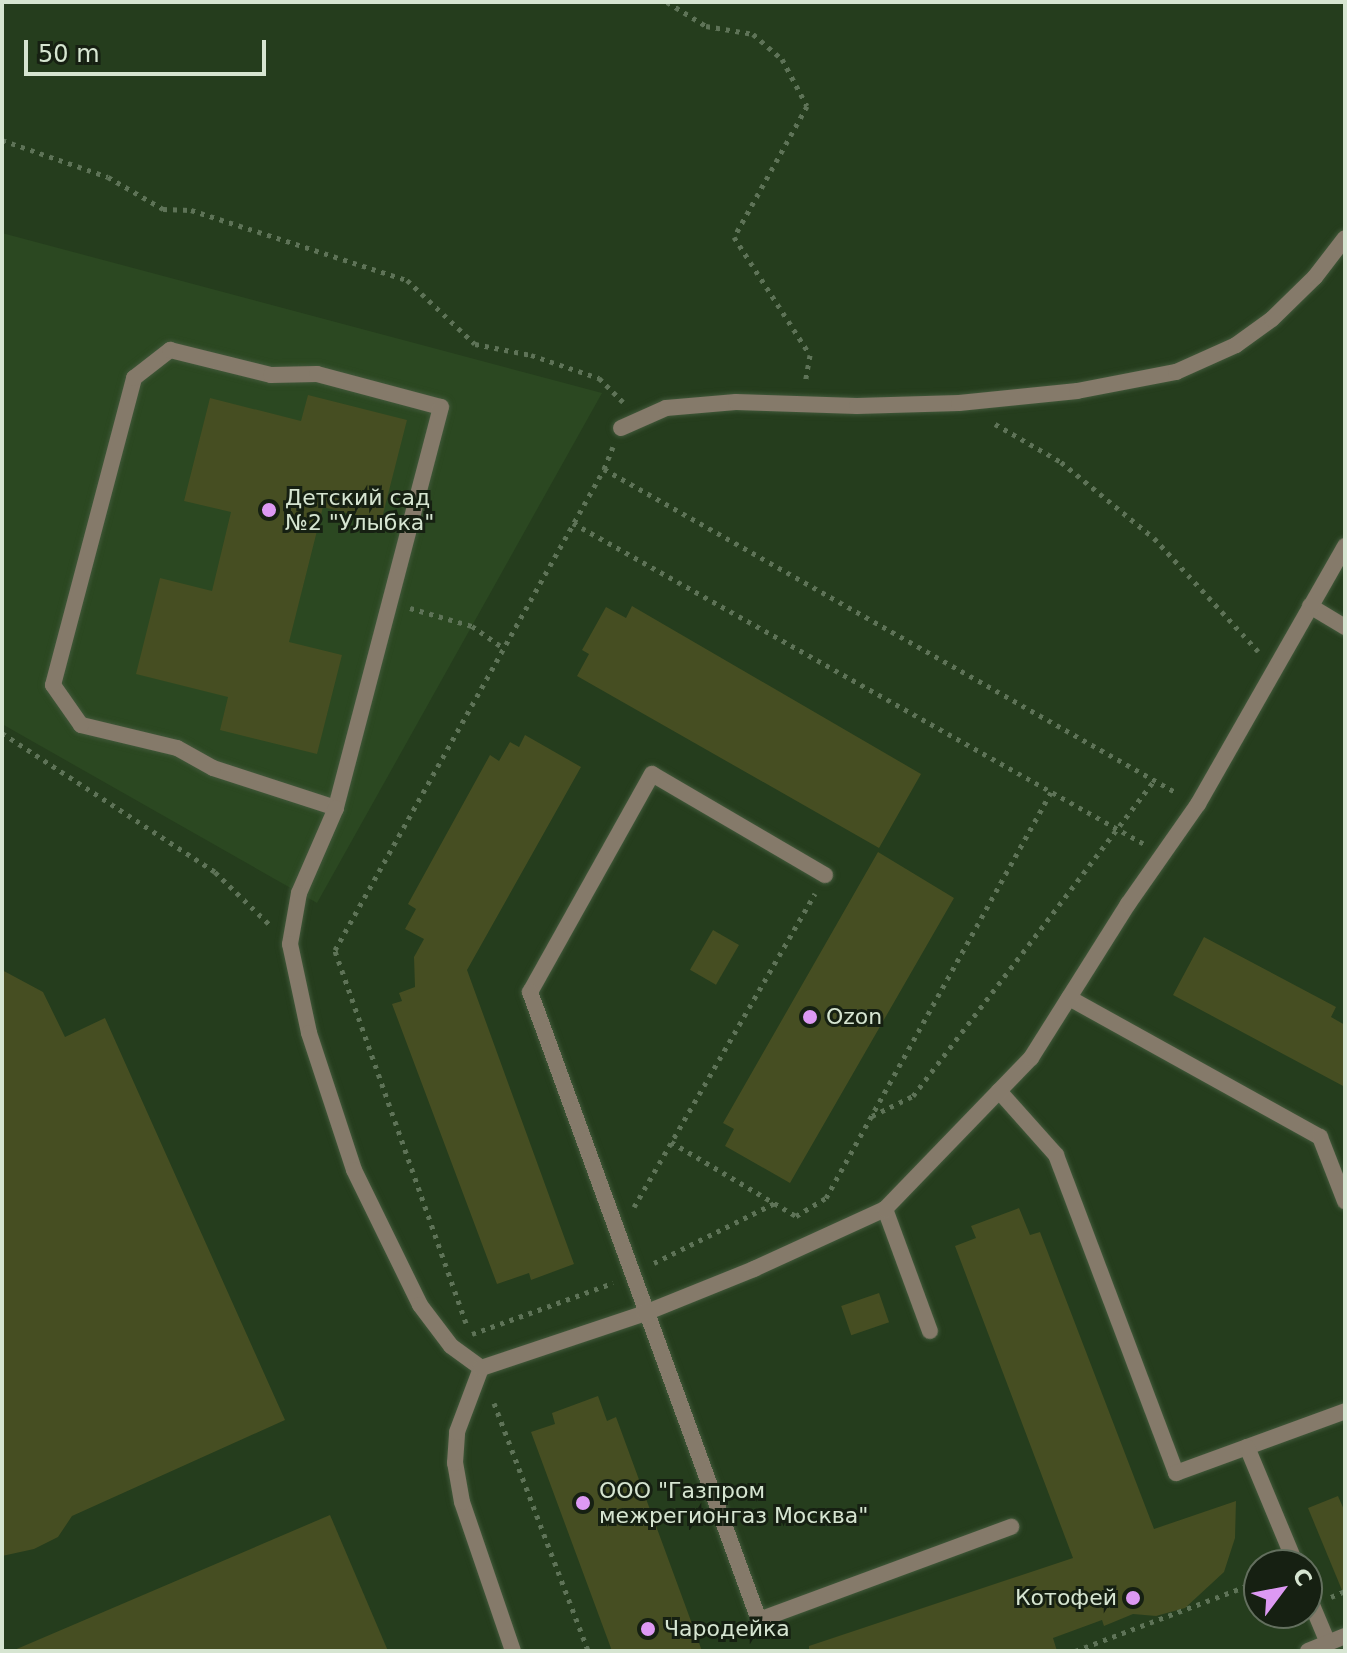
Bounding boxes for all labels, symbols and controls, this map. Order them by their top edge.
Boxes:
scale bar [28,24,270,74]
text: 50 m [38,40,100,68]
place label: Детский сад №2 "Улыбка" [285,484,434,536]
marker: Детский сад №2 "Улыбка" [260,501,278,519]
place label: Ozon [826,1004,882,1030]
marker: Ozon [801,1008,819,1026]
place label: ООО "Газпром межрегионгаз Москва" [599,1477,868,1528]
marker: ООО "Газпром межрегионгаз Москва" [574,1494,592,1512]
north arrow [1243,1549,1323,1629]
text: С [1287,1564,1317,1591]
place label: Котофей [1015,1585,1117,1611]
marker: Котофей [1124,1589,1142,1607]
place label: Чародейка [664,1616,790,1642]
marker: Чародейка [639,1620,657,1638]

